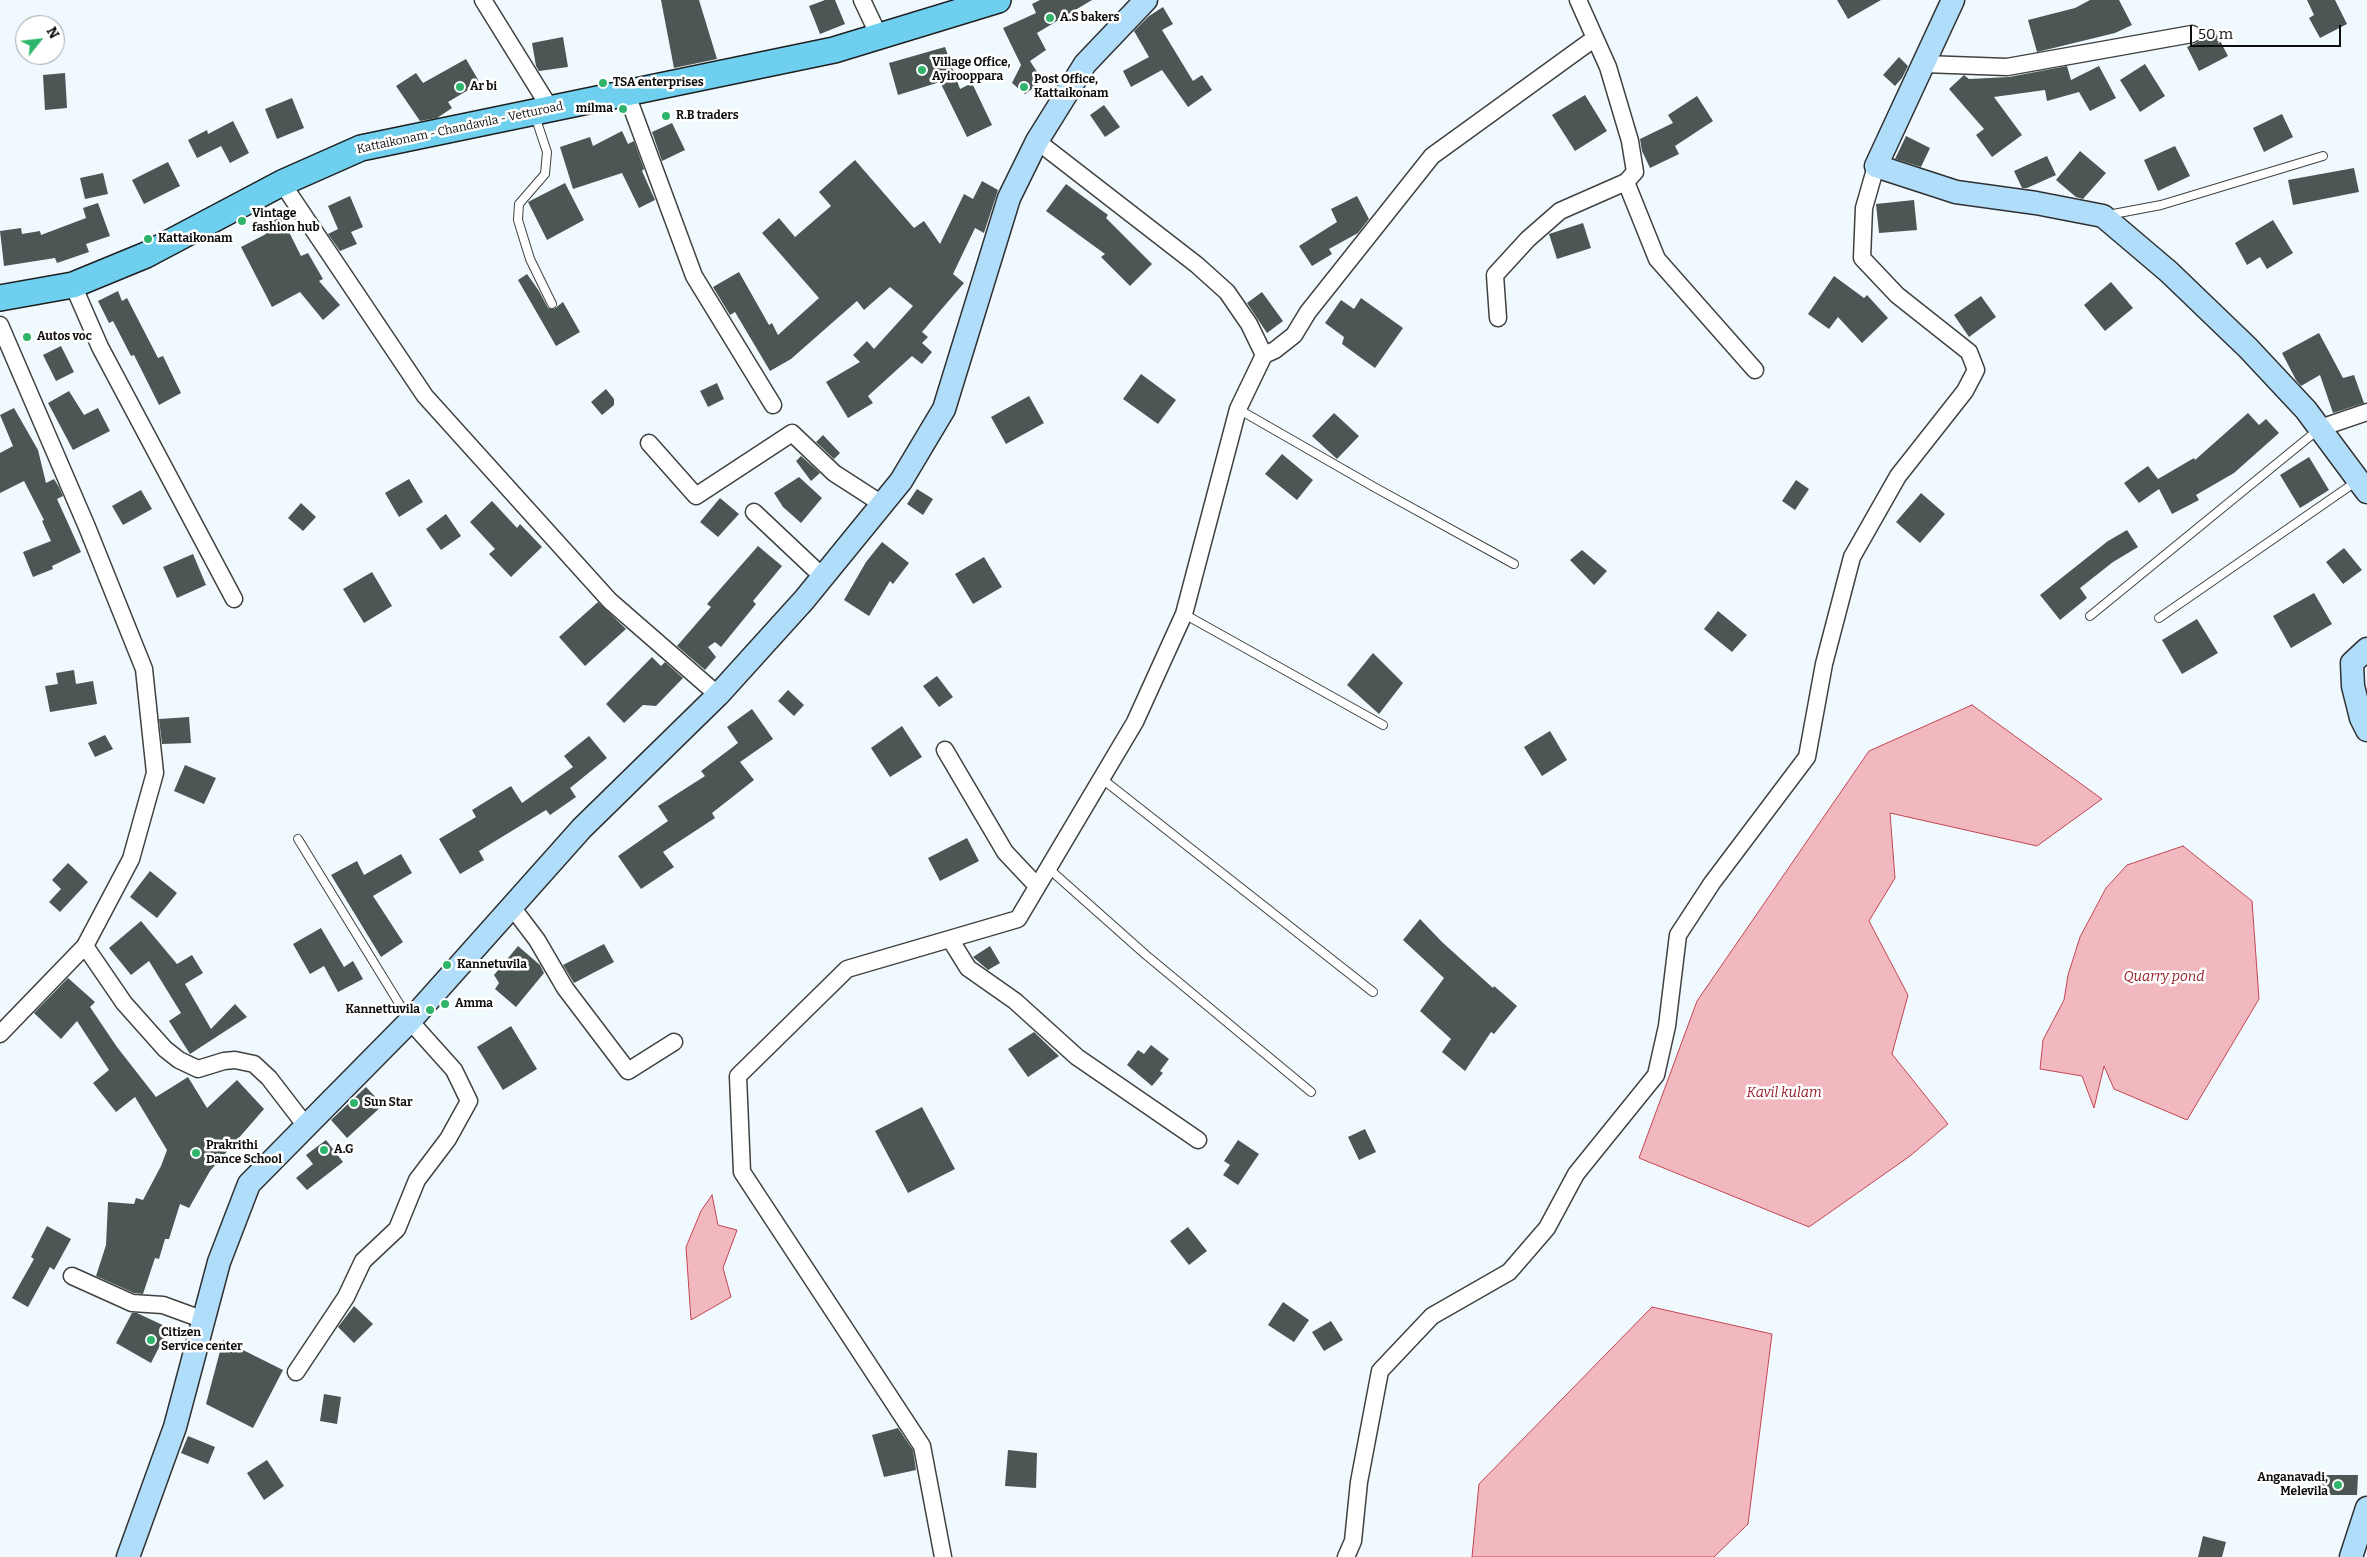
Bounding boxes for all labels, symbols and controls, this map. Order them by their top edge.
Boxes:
place label: A.S bakers [1060,11,1119,25]
marker: A.S bakers [1044,12,1056,24]
north arrow [15,15,65,65]
scale bar [2192,15,2343,47]
text: N [43,24,63,42]
text: 50 m [2198,25,2233,43]
place label: Village Office, Ayirooppara [932,56,1010,84]
marker: Village Office, Ayirooppara [916,64,928,76]
place label: Post Office, Kattaikonam [1034,73,1109,101]
place label: TSA enterprises [613,76,704,90]
marker: TSA enterprises [597,77,609,89]
place label: Ar bi [470,80,497,94]
marker: Ar bi [454,81,466,93]
marker: Post Office, Kattaikonam [1018,81,1030,93]
street label: Kattaikonam - Chandavila - Vetturoad [356,99,564,157]
place label: milma [576,102,613,116]
marker: milma [617,103,629,115]
place label: R.B traders [676,109,739,123]
marker: R.B traders [660,110,672,122]
place label: Vintage fashion hub [252,207,320,235]
marker: Vintage fashion hub [236,215,248,227]
place label: Kattaikonam [158,232,233,246]
marker: Kattaikonam [142,233,154,245]
place label: Autos voc [37,330,92,344]
marker: Autos voc [21,331,33,343]
place label: Kannetuvila [457,958,527,972]
marker: Kannetuvila [441,959,453,971]
water label: Quarry pond [2124,969,2204,985]
place label: Amma [455,997,493,1011]
marker: Amma [439,998,451,1010]
place label: Kannettuvila [345,1003,420,1017]
marker: Kannettuvila [424,1004,436,1016]
water label: Kavil kulam [1746,1085,1822,1101]
place label: Sun Star [364,1096,413,1110]
marker: Sun Star [348,1097,360,1109]
place label: Prakrithi Dance School [206,1139,282,1167]
place label: A.G [334,1143,354,1157]
marker: A.G [318,1144,330,1156]
marker: Prakrithi Dance School [190,1147,202,1159]
place label: Citizen Service center [161,1326,243,1354]
marker: Citizen Service center [145,1334,157,1346]
place label: Anganavadi, Melevila [2257,1471,2328,1499]
marker: Anganavadi, Melevila [2332,1479,2344,1491]

